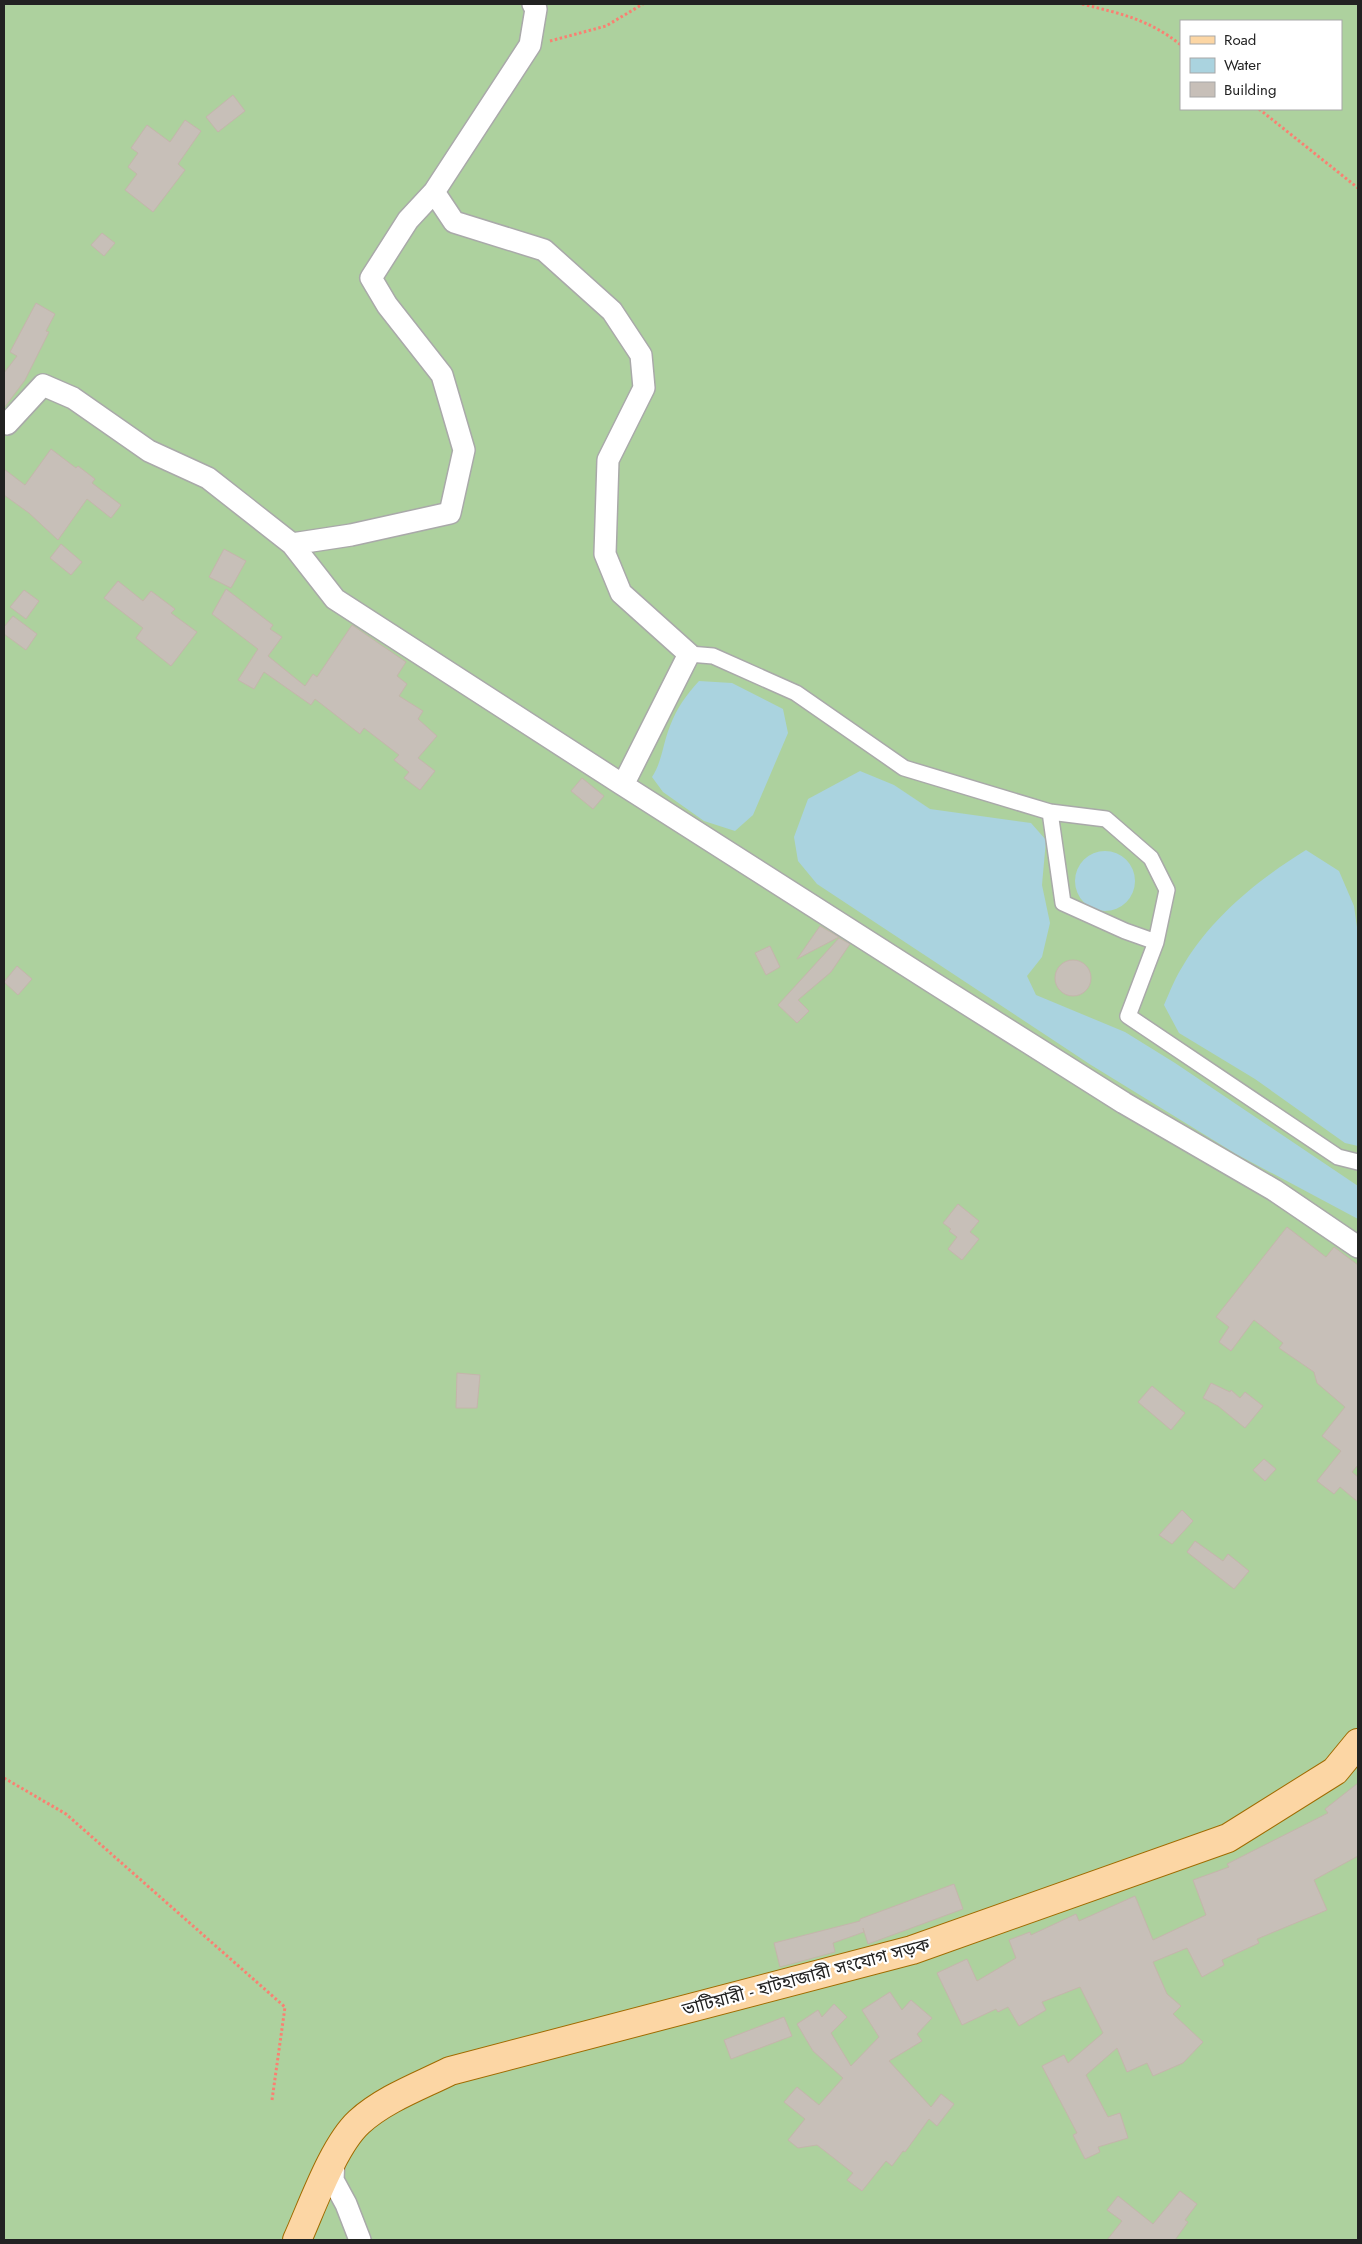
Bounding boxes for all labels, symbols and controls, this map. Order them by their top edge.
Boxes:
legend [1180,20,1342,110]
text: Road [1224,29,1256,51]
text: Water [1224,54,1262,76]
text: Building [1224,79,1276,101]
street label: ভাটিয়ারী - হাটহাজারী সংযোগ সড়ক [678,1931,933,2023]

